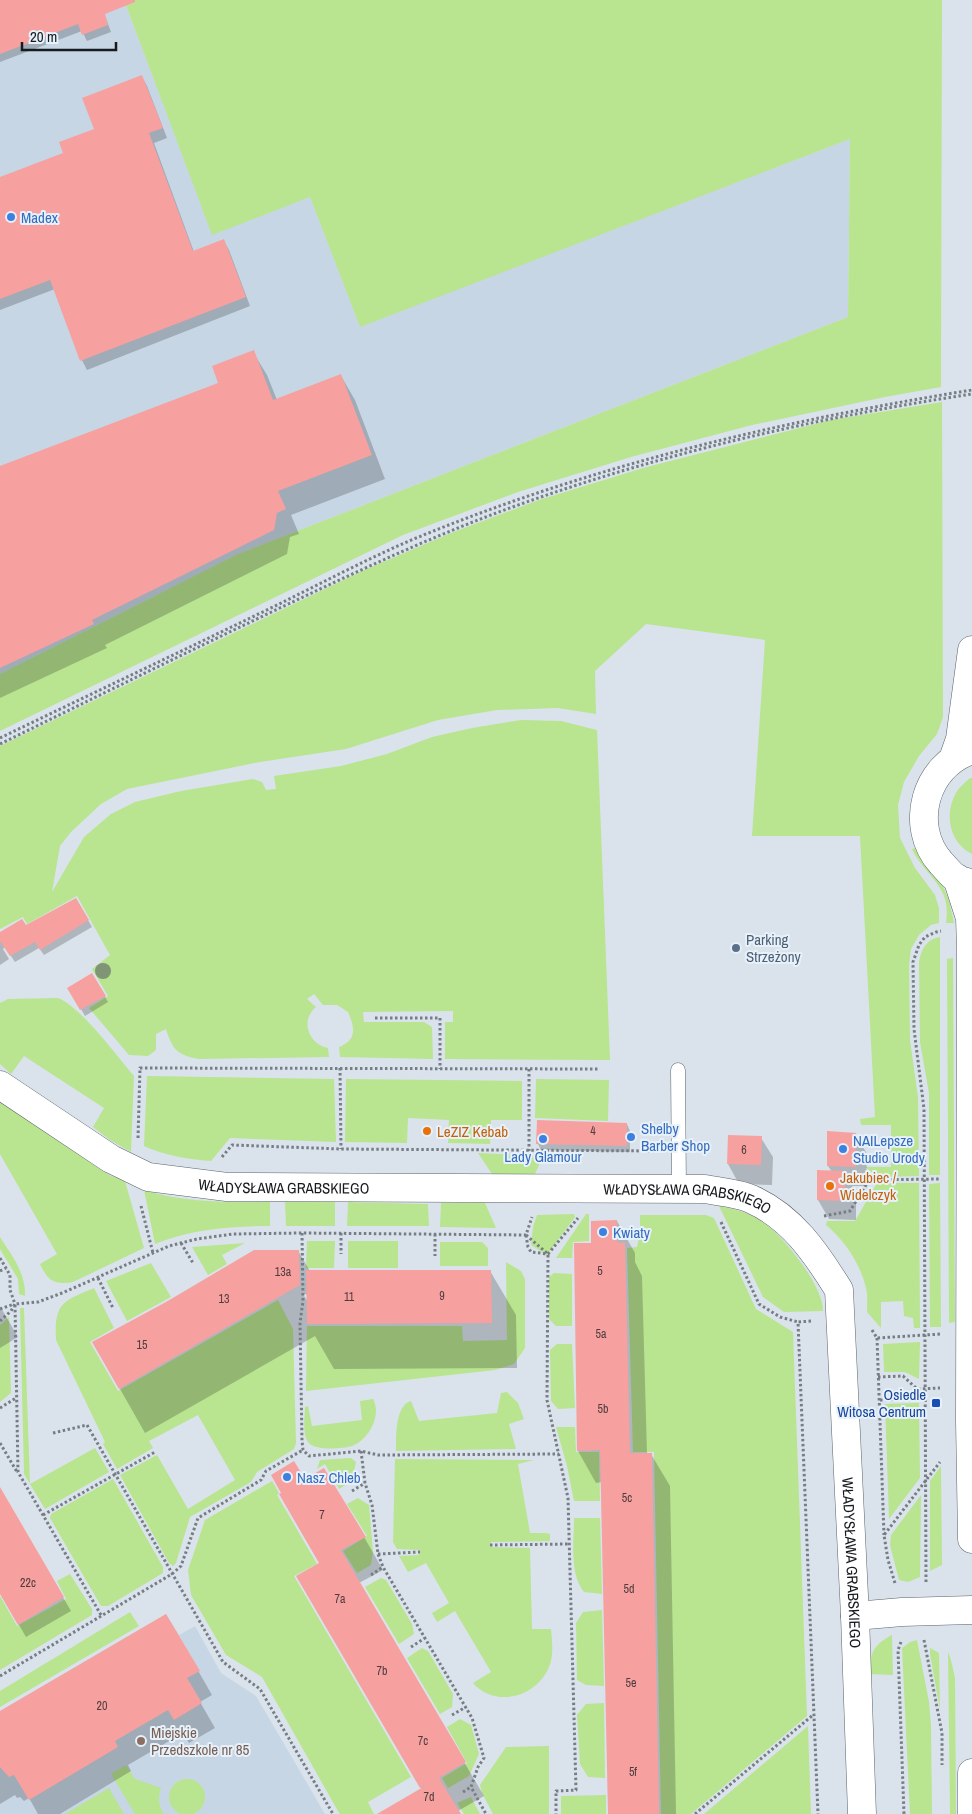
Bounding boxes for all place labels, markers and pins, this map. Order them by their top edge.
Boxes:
place label: Madex [21,207,59,228]
marker: Madex [5,211,17,223]
place label: Parking Strzeżony [746,929,802,967]
marker: Parking Strzeżony [730,942,742,954]
place label: Shelby Barber Shop [641,1118,710,1156]
place label: LeZIZ Kebab [437,1121,508,1142]
marker: LeZIZ Kebab [421,1125,433,1137]
place label: NAILepsze Studio Urody [853,1130,926,1168]
marker: Shelby Barber Shop [625,1131,637,1143]
marker: Lady Glamour [537,1133,549,1145]
marker: NAILepsze Studio Urody [837,1143,849,1155]
place label: Lady Glamour [504,1146,582,1167]
place label: Jakubiec / Widelczyk [840,1167,897,1205]
marker: Jakubiec / Widelczyk [824,1180,836,1192]
place label: Kwiaty [613,1222,651,1243]
marker: Kwiaty [597,1226,609,1238]
place label: Osiedle Witosa Centrum [837,1384,926,1422]
marker: Osiedle Witosa Centrum [930,1397,942,1409]
place label: Nasz Chleb [297,1467,361,1488]
marker: Nasz Chleb [281,1471,293,1483]
place label: Miejskie Przedszkole nr 85 [151,1722,250,1760]
marker: Miejskie Przedszkole nr 85 [135,1735,147,1747]

